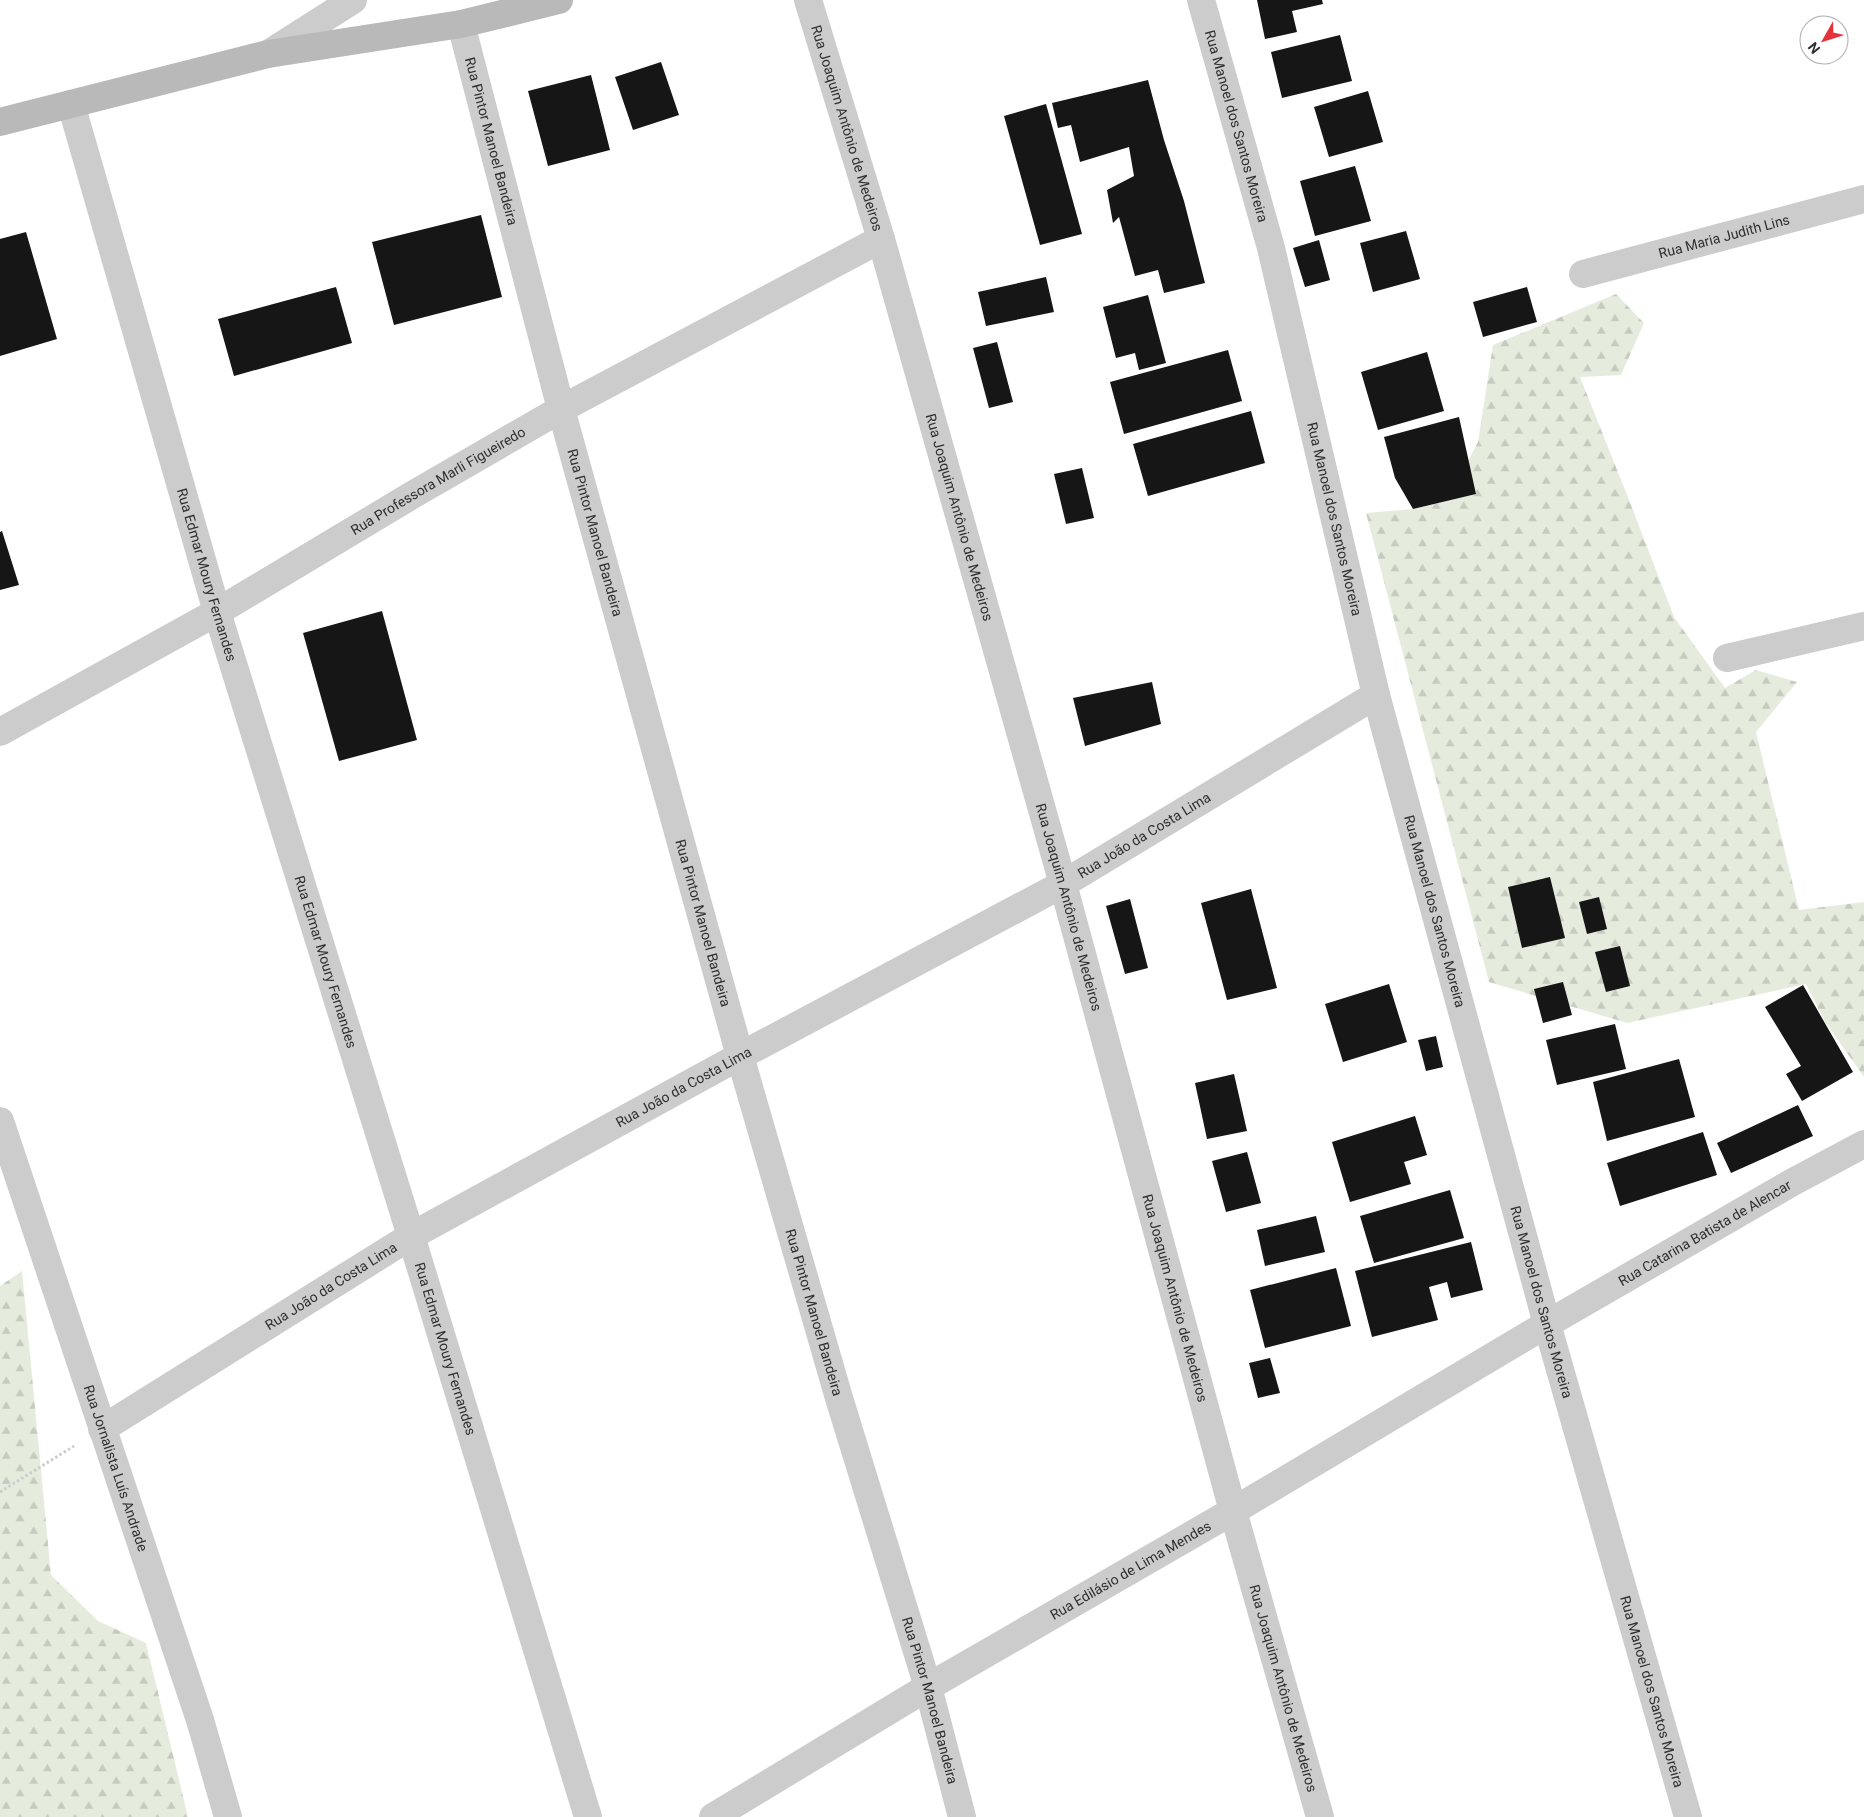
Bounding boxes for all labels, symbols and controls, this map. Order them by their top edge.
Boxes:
north arrow [1799,15,1849,65]
street label: Rua Joaquim Antônio de Medeiros [808,23,886,233]
street label: Rua Manoel dos Santos Moreira [1202,28,1271,224]
text: N [1805,39,1823,57]
street label: Rua Pintor Manoel Bandeira [462,55,521,227]
street label: Rua Maria Judith Lins [1657,211,1791,261]
street label: Rua Joaquim Antônio de Medeiros [923,412,996,623]
street label: Rua Manoel dos Santos Moreira [1304,420,1365,617]
street label: Rua Professora Marli Figueiredo [348,423,528,538]
street label: Rua Pintor Manoel Bandeira [564,447,626,618]
street label: Rua Edmar Moury Fernandes [174,486,240,663]
street label: Rua João da Costa Lima [1075,789,1213,881]
street label: Rua Joaquim Antônio de Medeiros [1033,802,1105,1013]
street label: Rua Manoel dos Santos Moreira [1401,813,1469,1009]
street label: Rua Pintor Manoel Bandeira [672,837,734,1008]
street label: Rua Edmar Moury Fernandes [291,874,360,1050]
street label: Rua João da Costa Lima [613,1043,754,1130]
street label: Rua Catarina Batista de Alencar [1615,1177,1794,1289]
street label: Rua Joaquim Antônio de Medeiros [1139,1192,1211,1404]
street label: Rua Manoel dos Santos Moreira [1507,1204,1576,1400]
street label: Rua Pintor Manoel Bandeira [782,1227,846,1398]
street label: Rua João da Costa Lima [262,1239,400,1333]
street label: Rua Edmar Moury Fernandes [412,1261,479,1437]
street label: Rua Jornalista Luís Andrade [81,1383,151,1553]
street label: Rua Edilásio de Lima Mendes [1047,1518,1214,1623]
street label: Rua Joaquim Antônio de Medeiros [1246,1583,1320,1794]
street label: Rua Manoel dos Santos Moreira [1617,1594,1687,1789]
street label: Rua Pintor Manoel Bandeira [899,1615,961,1786]

